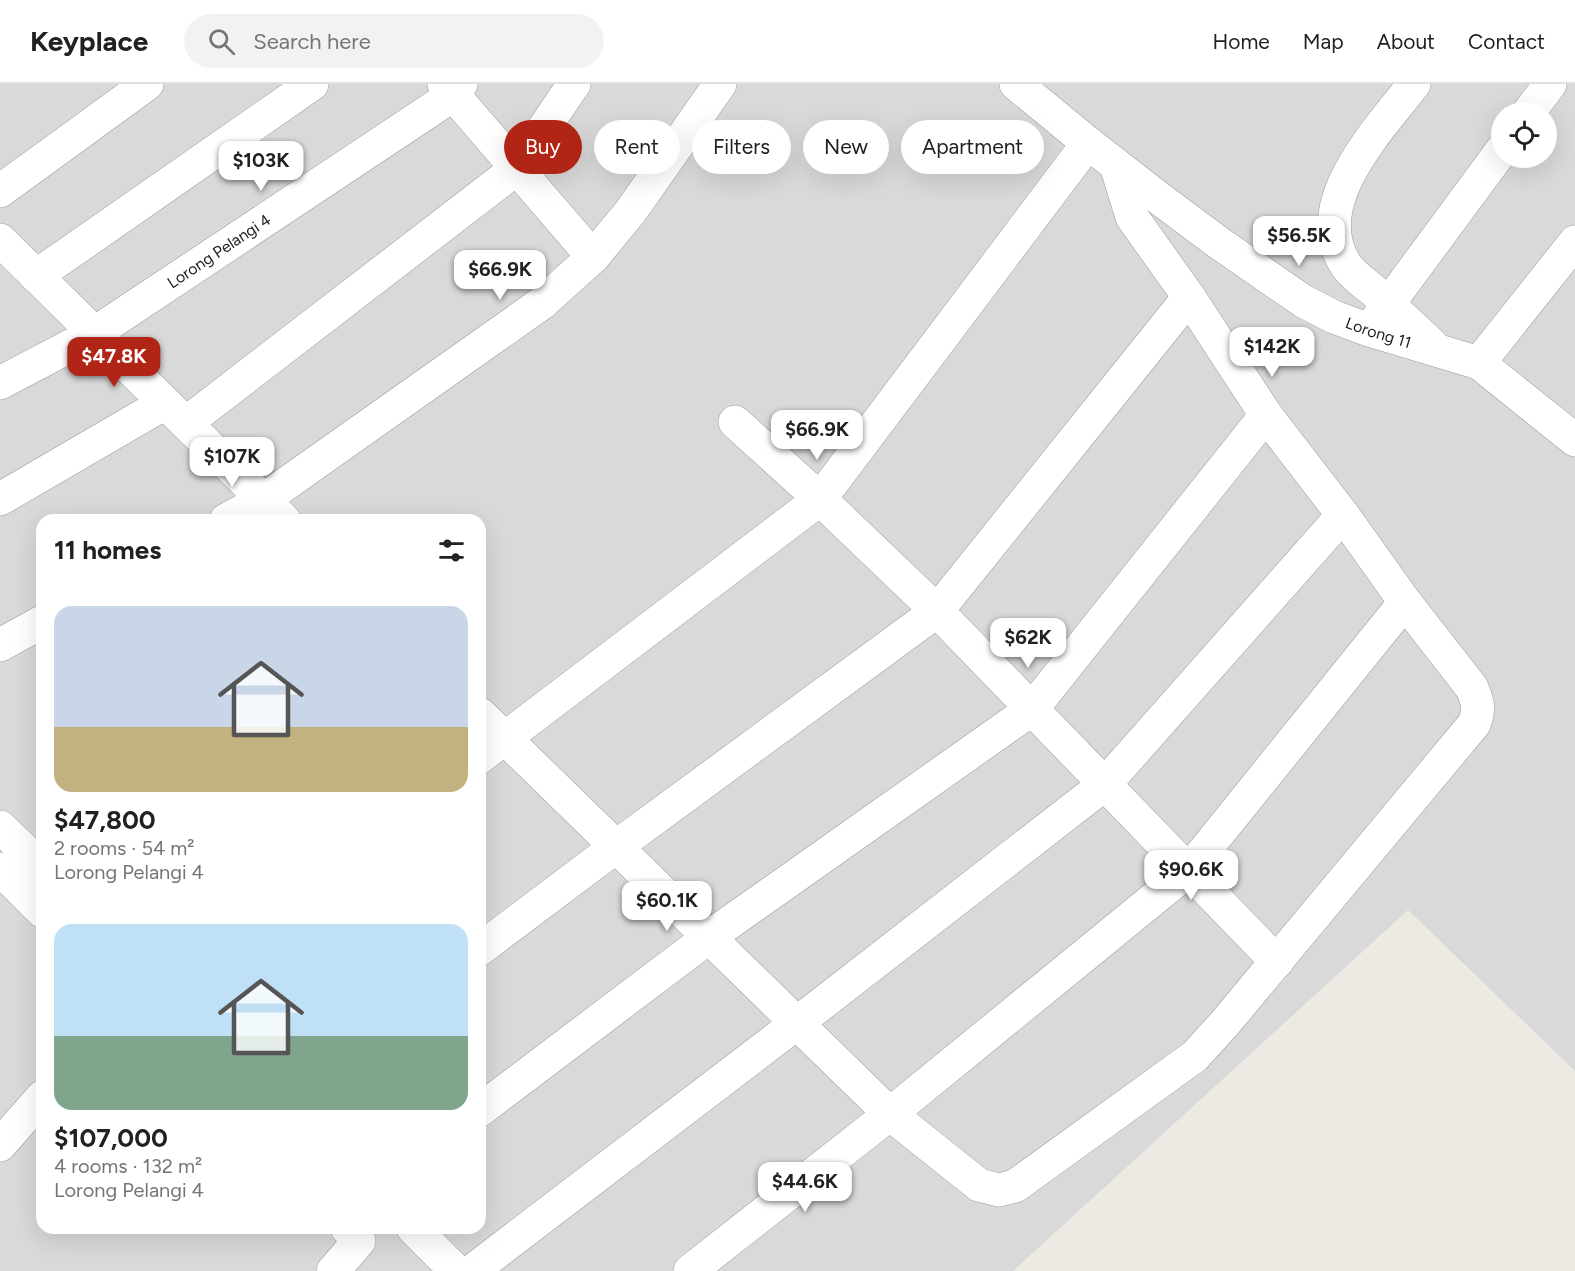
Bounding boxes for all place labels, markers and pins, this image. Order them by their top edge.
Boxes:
pin: $103K [219,141,303,192]
pin: $56.5K [1250,216,1348,267]
pin: $66.9K [451,250,549,301]
pin: $142K [1230,327,1314,378]
pin: $47.8K [65,337,163,388]
pin: $66.9K [768,410,866,461]
pin: $107K [190,437,274,488]
pin: $62K [992,618,1064,669]
pin: $90.6K [1142,850,1240,901]
pin: $60.1K [618,881,716,932]
pin: $44.6K [756,1162,854,1213]

